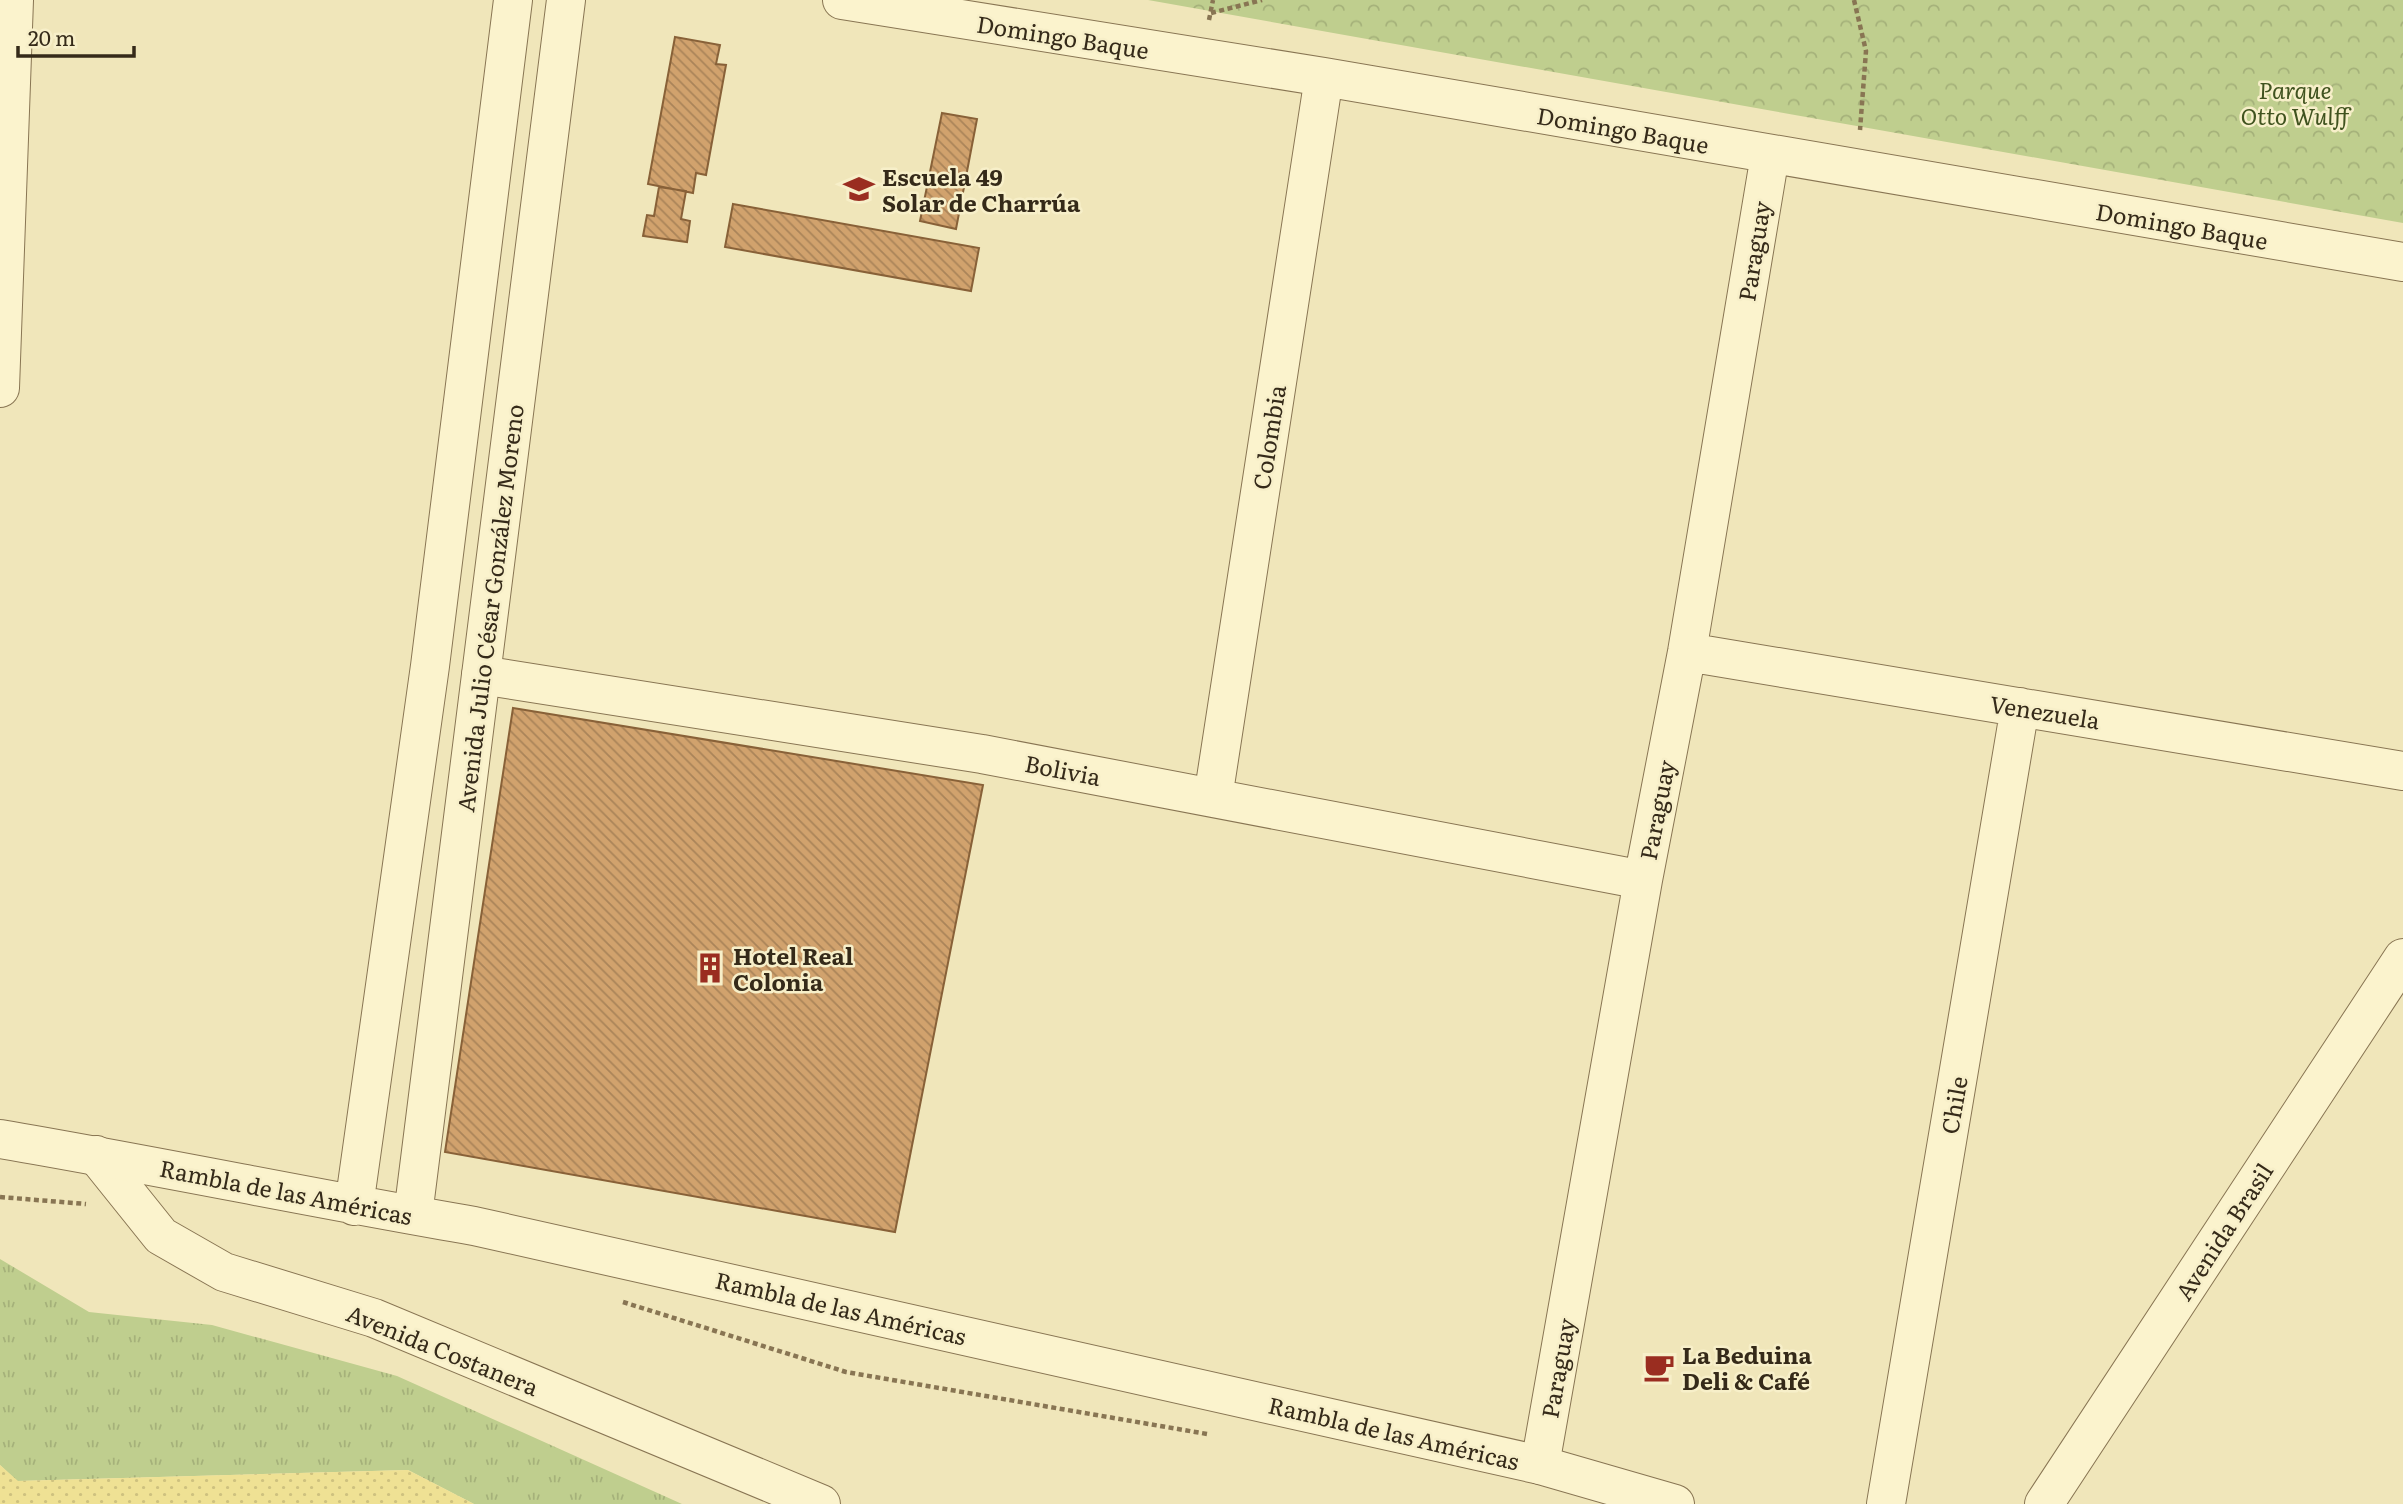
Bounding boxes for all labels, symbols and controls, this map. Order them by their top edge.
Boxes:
street label: Domingo Baque [974,6,1152,66]
scale bar [18,14,133,58]
text: 20 m [28,21,75,52]
park label: Parque Otto Wulff [2240,72,2352,132]
street label: Domingo Baque [1534,97,1712,161]
place label: Escuela 49 Solar de Charrúa [882,159,1081,219]
school or university icon: Escuela 49 Solar de Charrúa [842,172,876,206]
street label: Domingo Baque [2093,193,2271,257]
street label: Paraguay [1728,198,1778,304]
street label: Colombia [1243,382,1293,492]
street label: Avenida Julio César González Moreno [447,402,531,814]
street label: Venezuela [1988,686,2103,737]
street label: Bolivia [1022,745,1104,793]
street label: Paraguay [1630,756,1682,863]
place label: Hotel Real Colonia [733,938,853,998]
building icon: Hotel Real Colonia [693,951,727,985]
street label: Chile [1931,1073,1975,1137]
street label: Rambla de las Américas [157,1150,415,1232]
street label: Avenida Brasil [2166,1155,2280,1306]
street label: Rambla de las Américas [712,1262,970,1352]
street label: Avenida Costanera [342,1295,545,1403]
street label: Paraguay [1531,1315,1583,1421]
place label: La Beduina Deli & Café [1682,1337,1812,1397]
cafe icon: La Beduina Deli & Café [1642,1350,1676,1384]
street label: Rambla de las Américas [1265,1387,1523,1477]

